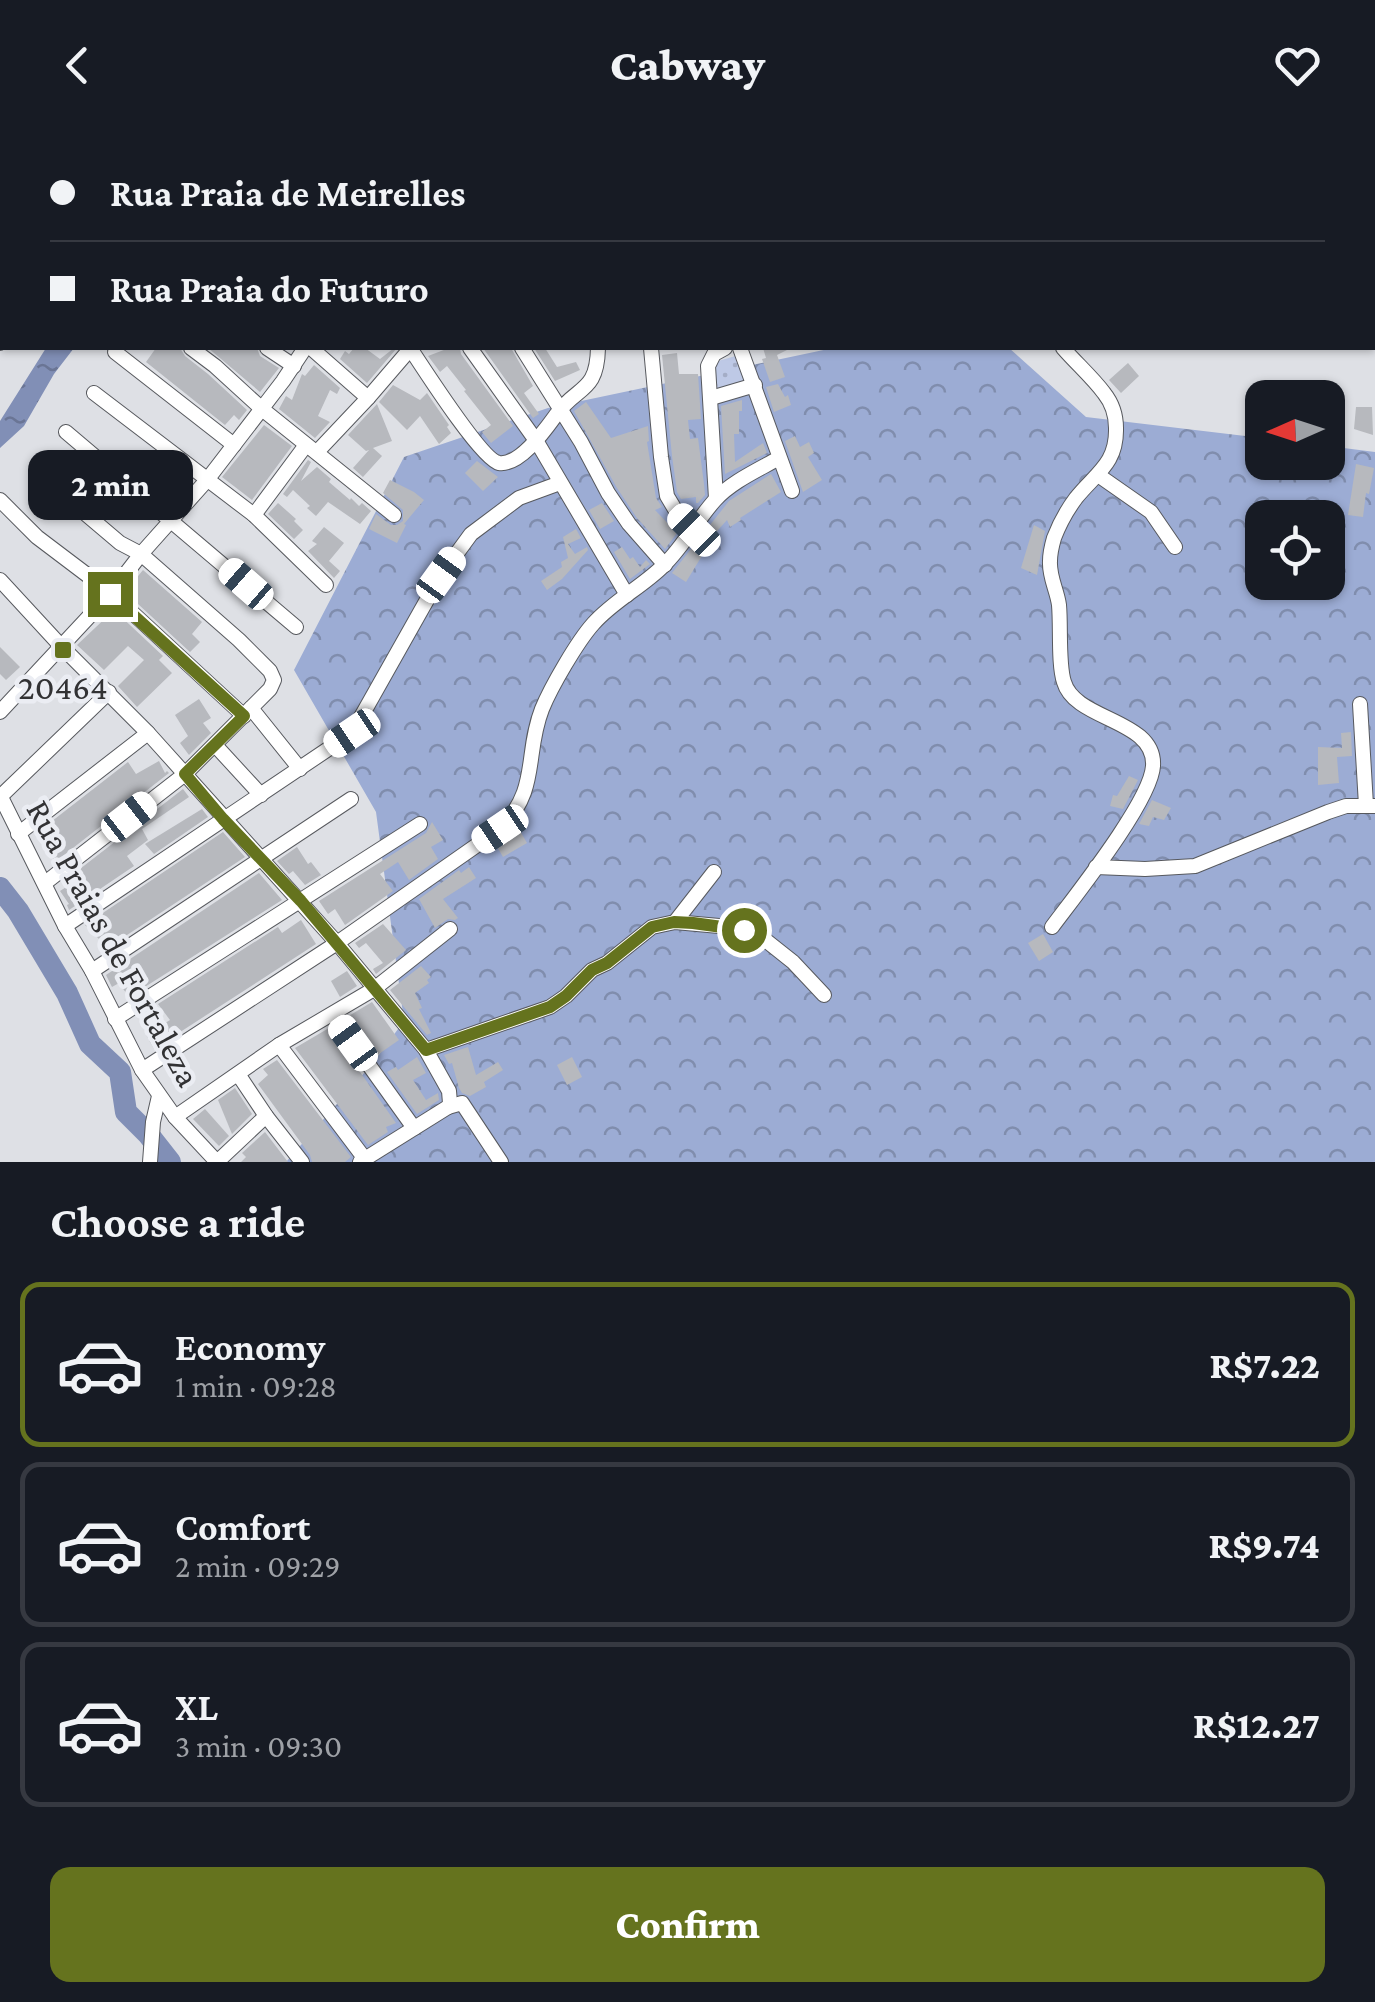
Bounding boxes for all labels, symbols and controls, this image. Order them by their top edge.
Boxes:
icon: back [50,38,105,93]
icon: heart [1270,38,1325,93]
text: Cabway [610,40,765,90]
text: Rua Praia de Meirelles [110,172,466,214]
text: Rua Praia do Futuro [110,268,429,310]
north arrow [1245,380,1345,480]
map controls [1245,380,1345,600]
callout: 2 min [28,449,192,519]
text: 2 min [71,467,150,503]
car [662,498,726,562]
button: locate [1245,500,1345,600]
car [411,542,471,608]
car [214,553,278,615]
route end [88,572,133,617]
marker: 20464 [52,639,74,661]
place label: 20464 [18,668,108,707]
car [319,704,385,762]
car [96,787,162,847]
street label: Rua Praias de Fortaleza [19,793,209,1093]
car [467,800,533,858]
route start [722,908,767,953]
car [323,1010,383,1076]
text: Choose a ride [50,1197,305,1247]
icon: car [55,1320,145,1410]
text: Economy [175,1326,325,1368]
text: R$7.22 [1209,1344,1320,1386]
text: 1 min · 09:28 [175,1368,337,1404]
icon: car [55,1500,145,1590]
text: Comfort [175,1506,311,1548]
text: R$9.74 [1208,1524,1320,1566]
text: 2 min · 09:29 [175,1548,340,1584]
icon: car [55,1680,145,1770]
text: XL [175,1686,218,1728]
text: R$12.27 [1193,1704,1320,1746]
text: 3 min · 09:30 [175,1728,342,1764]
button: Confirm [50,1867,1325,1982]

